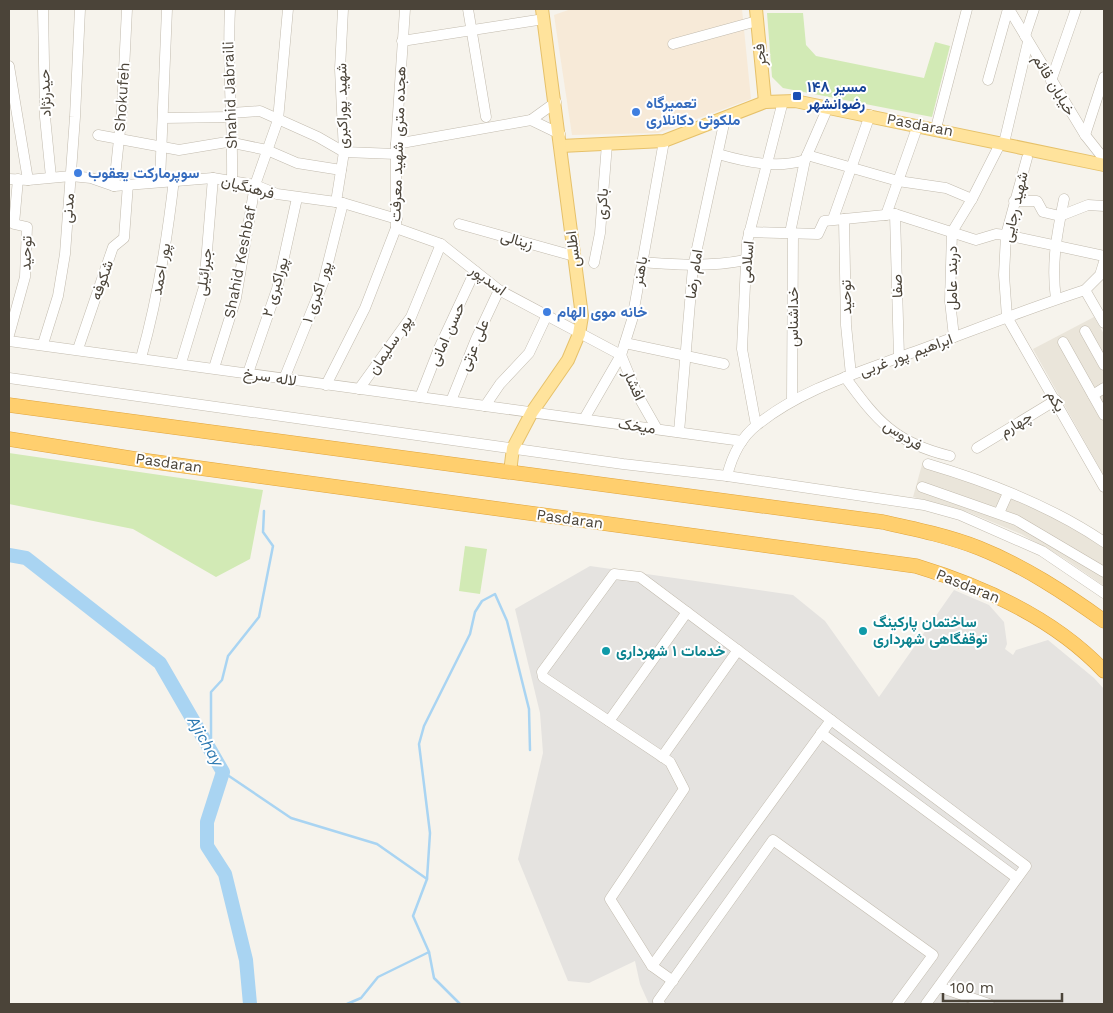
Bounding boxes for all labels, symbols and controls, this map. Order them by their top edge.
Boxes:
street label: Shahid Jabraili [219,41,241,149]
street label: فجر [750,43,770,68]
street label: خیابان قائم [1028,51,1079,119]
street label: Shokufeh [111,62,133,132]
street label: شهید پوراکبری [332,63,353,149]
street label: هجده متری شهید معرفت [386,66,411,222]
street label: حیدرنژاد [35,69,55,117]
place label: مسیر ۱۴۸ رضوانشهر [806,78,867,113]
marker: مسیر ۱۴۸ رضوانشهر [791,90,803,102]
place label: تعمیرگاه ملکوتی دکانلاری [646,94,740,129]
marker: تعمیرگاه ملکوتی دکانلاری [630,106,642,118]
street label: Pasdaran [885,110,955,140]
place label: سوپرمارکت یعقوب [88,164,199,183]
marker: سوپرمارکت یعقوب [72,167,84,179]
street label: شهید رجایی [998,170,1033,244]
street label: فرهنگیان [220,171,277,203]
street label: باکری [592,188,613,220]
street label: مدنی [58,192,79,224]
street label: Shahid Keshbaf [220,204,260,320]
street label: زینالی [498,227,535,254]
street label: اطلس [562,230,585,268]
street label: توحید [16,235,36,271]
street label: اسلامی [736,240,759,284]
street label: پور احمد [148,242,175,297]
street label: دربند عامل [943,246,961,310]
street label: جبرائیلی [192,247,217,297]
street label: امام رضا [682,248,707,300]
street label: پوراکبری ۲ [258,255,293,319]
street label: باهنر [628,255,651,288]
street label: شکوفه [87,258,117,302]
street label: پور اکبری ۱ [298,259,337,325]
street label: اسدپور [465,260,510,300]
street label: صفا [888,274,906,298]
street label: توحید [837,279,855,315]
street label: خداشناس [784,287,803,347]
street label: حسن امانی [425,299,470,369]
place label: خانه موی الهام [557,303,647,322]
marker: خانه موی الهام [541,306,553,318]
street label: پور سلیمان [364,312,417,378]
street label: علی عزتی [455,316,494,374]
street label: ابراهیم پور غربی [857,330,955,381]
street label: لاله سرخ [242,364,298,392]
street label: افشار [619,366,649,403]
street label: یکم [1042,387,1069,415]
street label: چهارم [997,407,1036,441]
street label: میخک [617,414,657,438]
street label: فردوس [880,416,926,455]
street label: Pasdaran [135,449,203,477]
street label: Pasdaran [536,505,604,533]
street label: Pasdaran [934,565,1002,607]
place label: ساختمان پارکینگ توقفگاهی شهرداری [873,613,988,648]
marker: ساختمان پارکینگ توقفگاهی شهرداری [857,625,869,637]
place label: خدمات ۱ شهرداری [616,642,725,660]
marker: خدمات ۱ شهرداری [600,645,612,657]
water label: Ajichay [183,712,228,770]
scale bar [943,970,1062,1002]
text: 100 m [950,979,994,997]

